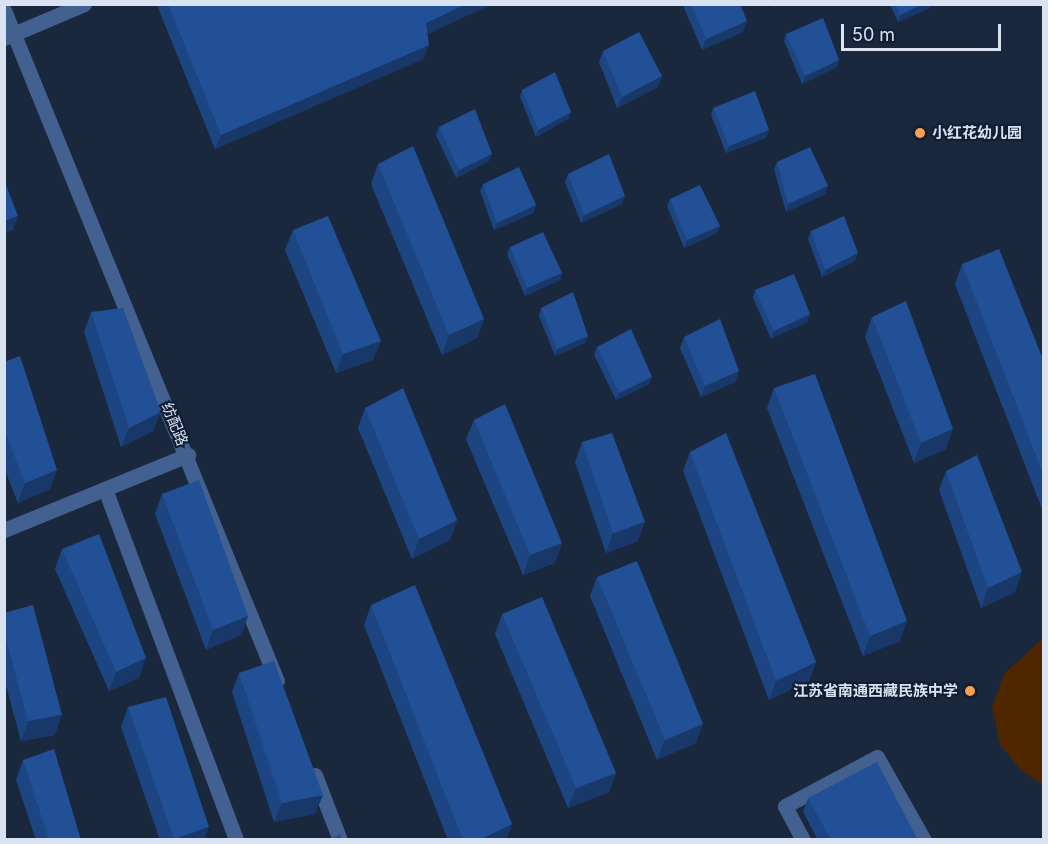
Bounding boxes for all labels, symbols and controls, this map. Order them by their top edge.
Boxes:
scale bar [844,12,1004,50]
text: 50 m [852,24,895,45]
place label: 小红花幼儿园 [932,124,1022,142]
marker: 小红花幼儿园 [913,126,927,140]
street label: 纺配路 [158,400,192,448]
place label: 江苏省南通西藏民族中学 [793,682,958,700]
marker: 江苏省南通西藏民族中学 [963,684,977,698]

